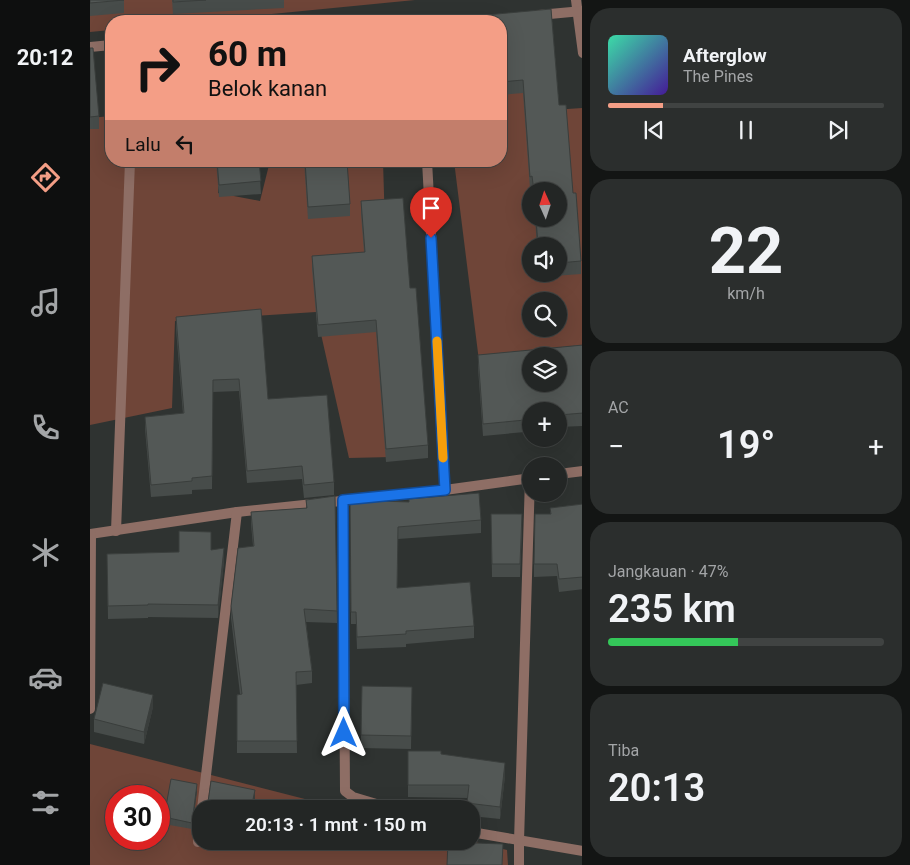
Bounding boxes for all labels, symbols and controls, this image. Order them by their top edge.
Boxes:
text: 60 m [208,34,287,75]
icon: right [125,35,190,100]
text: Afterglow [683,44,767,67]
text: 20:12 [17,45,73,70]
text: The Pines [683,67,753,86]
text: Belok kanan [208,76,327,101]
icon: previous [640,116,668,144]
icon: pause [732,116,760,144]
icon: next [824,116,852,144]
icon: left [171,130,199,158]
text: Lalu [125,133,161,156]
icon: directions [28,160,63,195]
north arrow [522,182,568,228]
map controls [522,182,567,502]
pin [410,187,452,238]
icon: arrive [417,194,445,222]
text: 22 [709,213,783,289]
button: sound [522,237,567,282]
text: km/h [727,284,765,303]
icon: music [28,285,63,320]
button: search [522,292,567,337]
button: layers [522,347,567,392]
text: AC [608,398,629,417]
button: + [522,402,567,447]
icon: phone [28,410,63,445]
text: 19° [717,423,775,467]
text: − [608,430,624,463]
text: + [868,430,884,463]
button: − [522,457,567,502]
icon: climate [28,535,63,570]
text: Jangkauan · 47% [608,562,728,581]
text: 235 km [608,587,736,631]
icon: car [28,660,63,695]
position arrow [317,706,369,758]
text: Tiba [608,741,639,760]
text: 20:13 [608,766,705,810]
icon: filters [28,785,63,820]
speed limit sign: 30 [105,785,170,850]
text: 20:13 · 1 mnt · 150 m [245,813,427,836]

